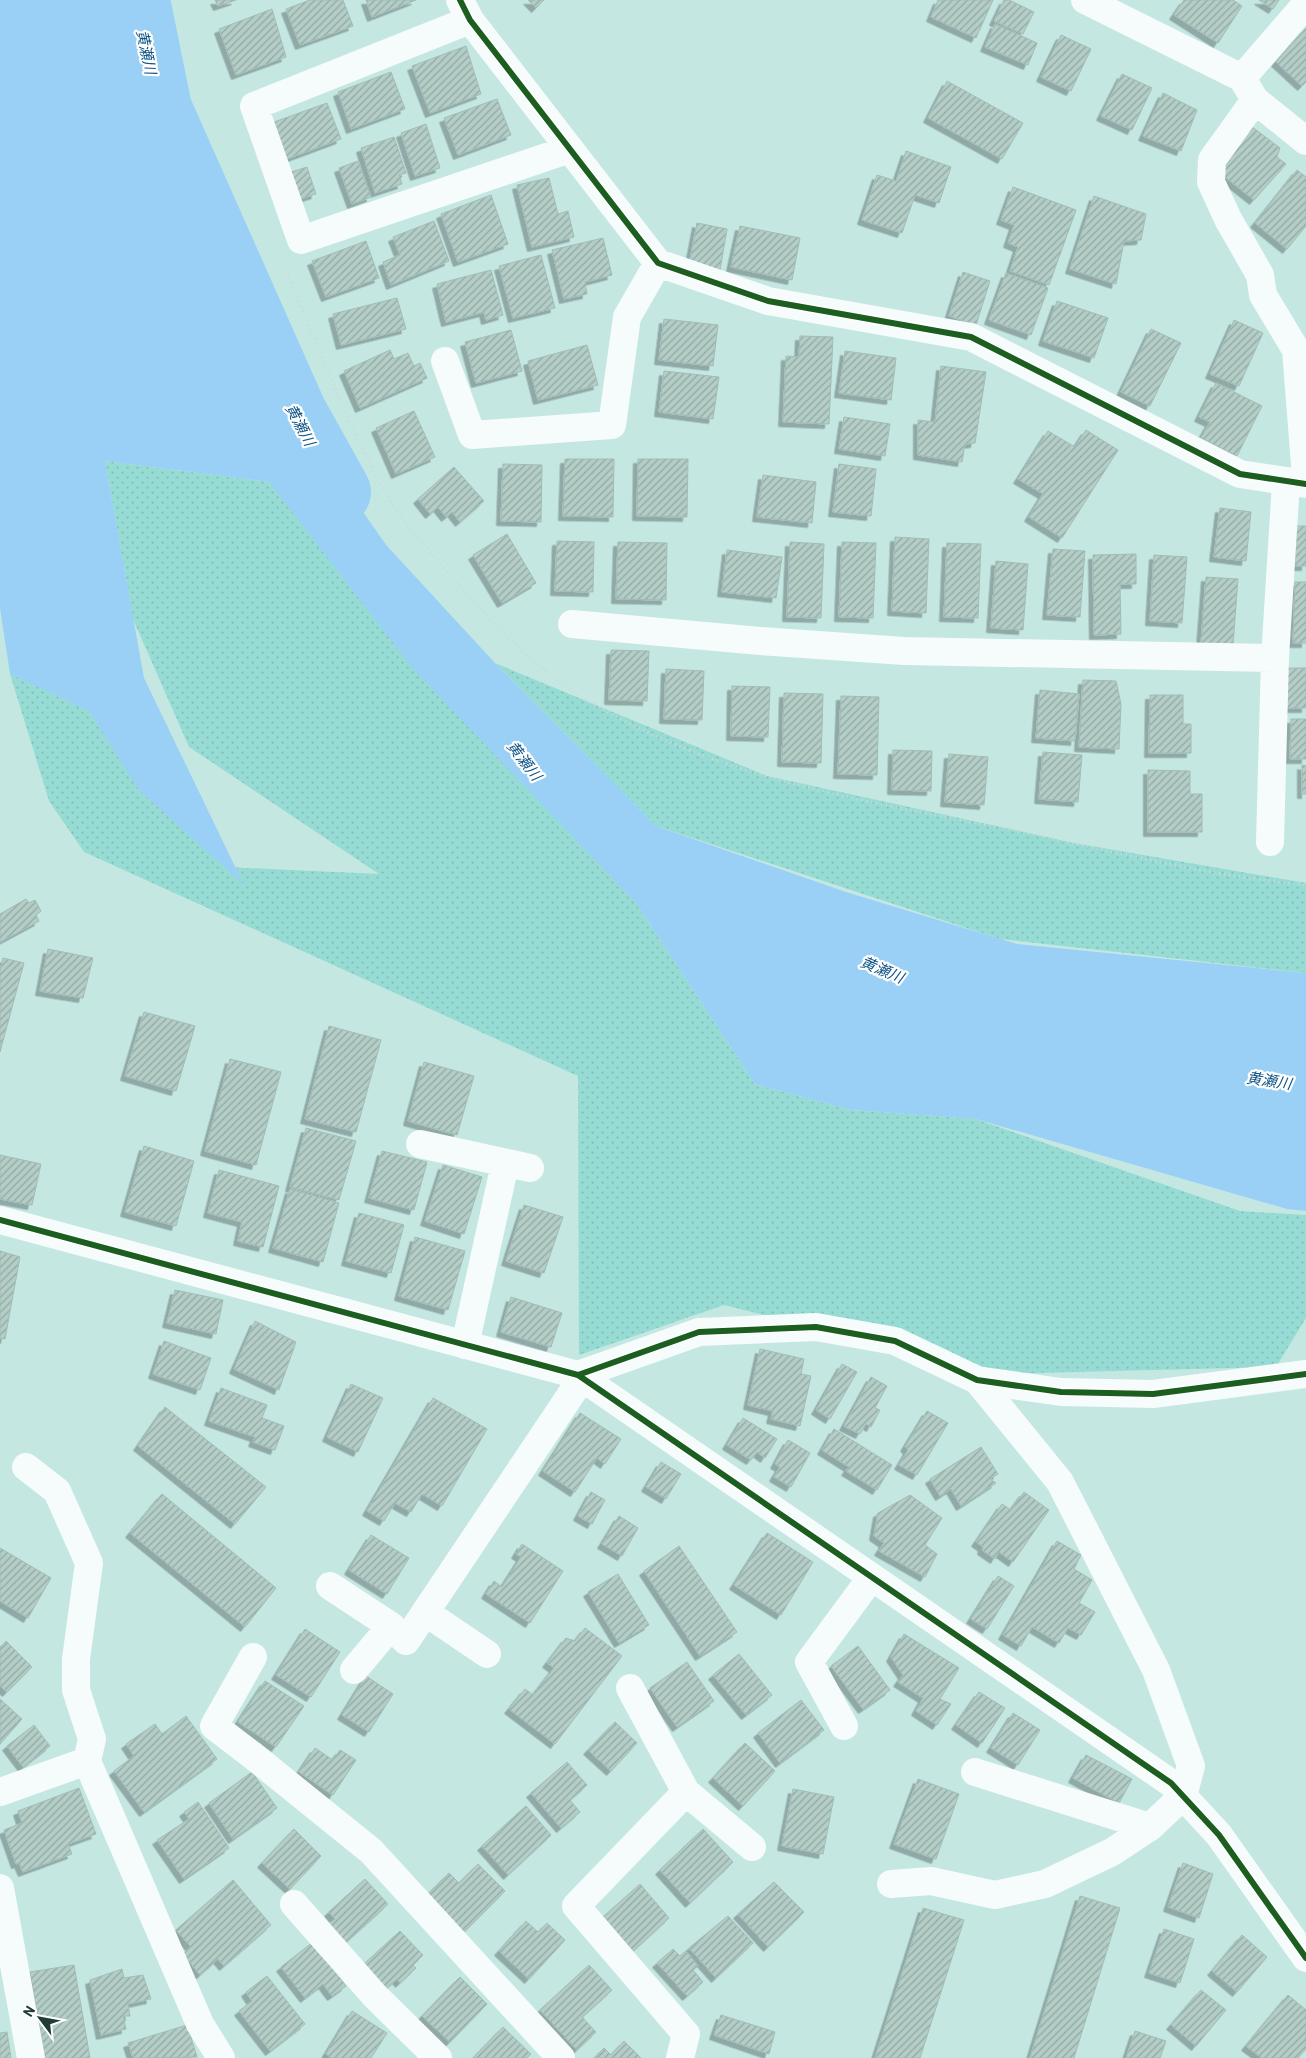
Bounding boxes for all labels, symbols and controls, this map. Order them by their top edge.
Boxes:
water label: 黄瀬川 [133,28,161,78]
water label: 黄瀬川 [282,400,320,450]
water label: 黄瀬川 [504,737,547,785]
water label: 黄瀬川 [858,952,908,987]
water label: 黄瀬川 [1246,1068,1295,1093]
north arrow [15,1993,65,2043]
text: N [19,2002,38,2019]

